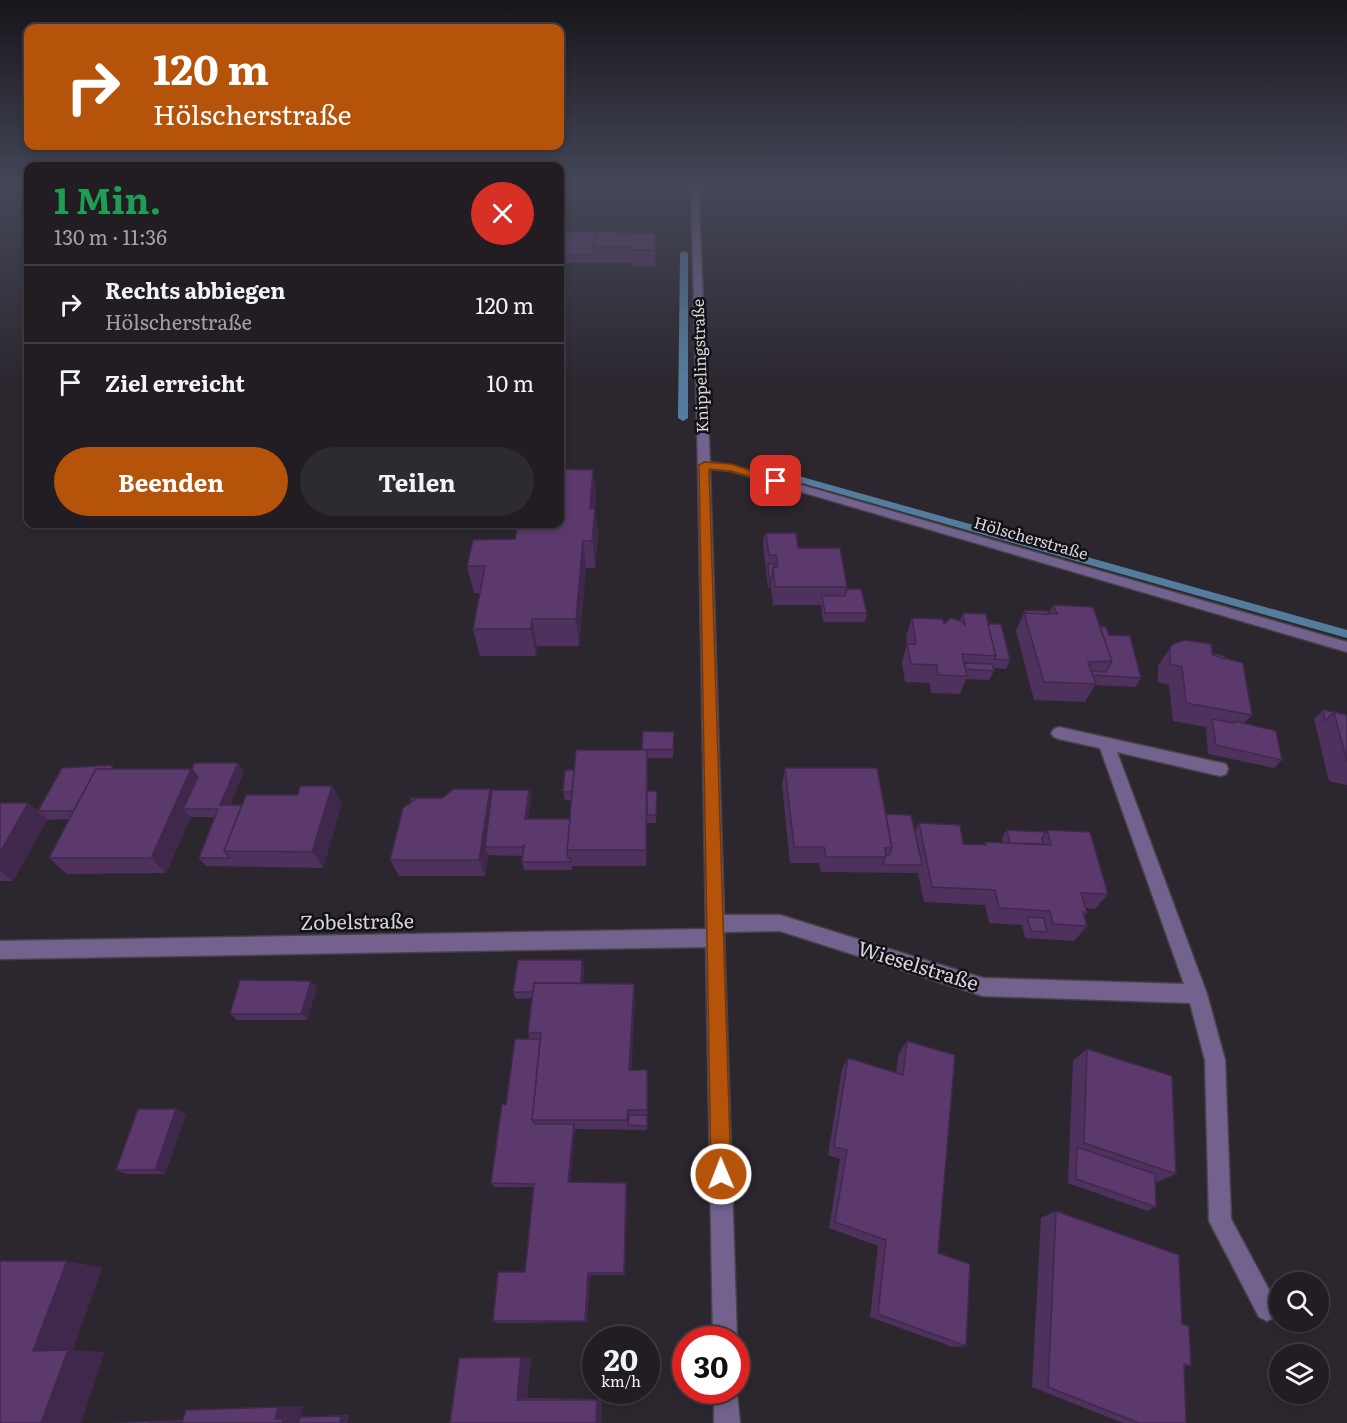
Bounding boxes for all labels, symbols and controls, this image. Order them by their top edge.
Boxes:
text: 120 m [153,36,269,98]
icon: right [54,48,132,126]
text: Hölscherstraße [153,93,351,133]
text: 1 Min. [54,172,161,225]
button: close [471,182,534,245]
text: 130 m · 11:36 [54,221,167,251]
text: Rechts abbiegen [105,273,285,306]
icon: right [54,288,87,321]
text: 120 m [475,288,534,321]
street label: Knippelingstraße [685,299,713,433]
text: Hölscherstraße [105,306,252,336]
icon: arrive [54,366,87,399]
text: Ziel erreicht [105,366,245,399]
text: 10 m [487,366,534,399]
button: Beenden [54,447,288,516]
button: Teilen [300,447,534,516]
pin [750,455,801,506]
icon: arrive [759,464,792,497]
street label: Hölscherstraße [971,509,1091,565]
street label: Zobelstraße [300,904,414,936]
street label: Wieselstraße [855,932,983,997]
position arrow [689,1142,753,1206]
map controls [1269,1272,1329,1404]
button: search [1269,1272,1329,1332]
speed limit sign: 30 [672,1326,750,1404]
text: 20 [604,1336,638,1380]
button: layers [1269,1344,1329,1404]
text: km/h [601,1369,641,1392]

